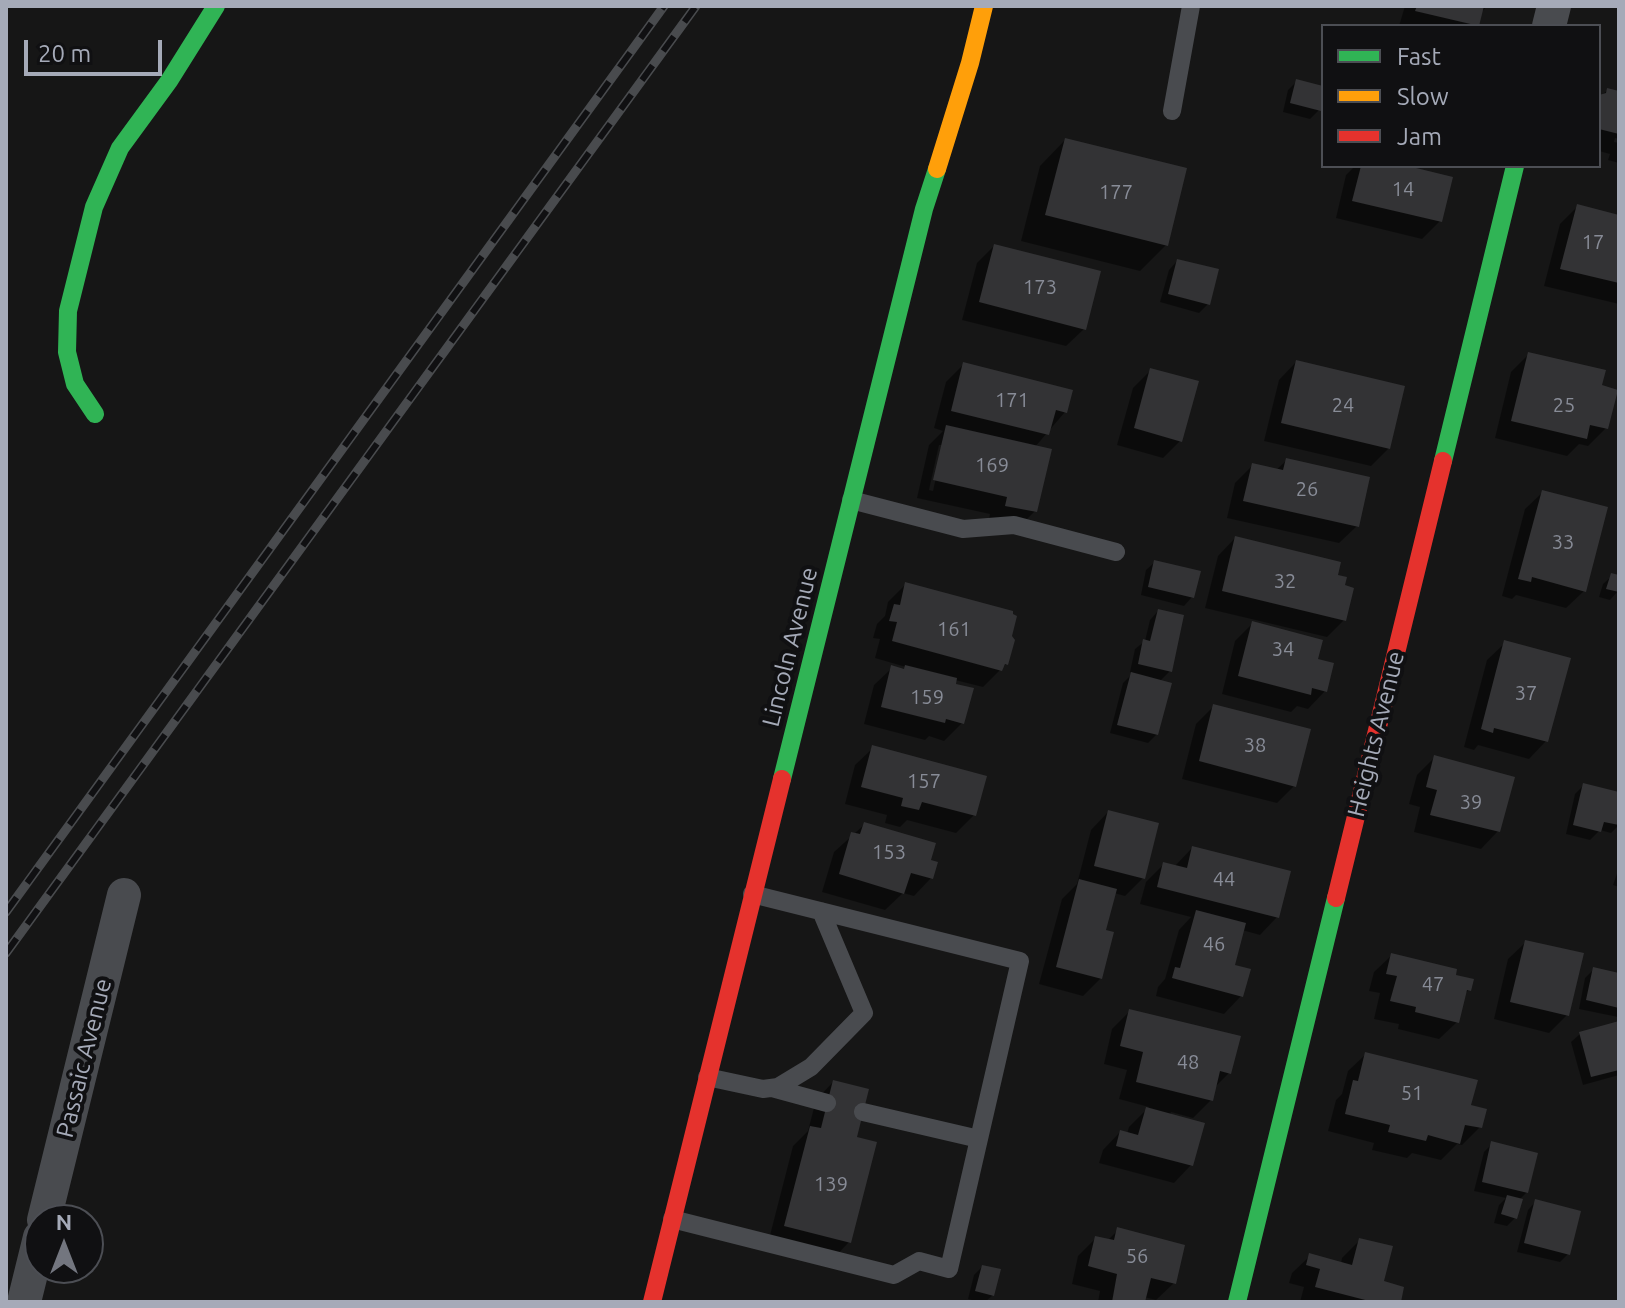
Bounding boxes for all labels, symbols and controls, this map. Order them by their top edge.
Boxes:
scale bar [28,24,166,74]
legend [1321,24,1601,168]
text: 20 m [38,40,91,67]
text: Fast [1397,43,1441,70]
text: Slow [1397,83,1449,110]
text: Jam [1397,123,1442,150]
house number: 14 [1392,177,1414,201]
house number: 177 [1099,180,1133,204]
house number: 17 [1582,230,1604,254]
house number: 173 [1023,275,1057,299]
house number: 171 [995,388,1029,412]
house number: 24 [1332,393,1354,417]
house number: 25 [1553,393,1575,417]
house number: 169 [975,453,1009,477]
house number: 26 [1296,477,1318,501]
house number: 33 [1552,530,1574,554]
street label: Lincoln Avenue [756,564,824,730]
house number: 32 [1274,569,1296,593]
house number: 161 [937,617,971,641]
house number: 34 [1272,637,1294,661]
street label: Heights Avenue [1342,648,1410,820]
house number: 37 [1515,681,1537,705]
house number: 159 [910,685,944,709]
house number: 38 [1244,733,1266,757]
house number: 157 [907,769,941,793]
house number: 39 [1460,790,1482,814]
house number: 153 [872,840,906,864]
house number: 44 [1213,867,1235,891]
house number: 46 [1203,932,1225,956]
house number: 47 [1422,972,1444,996]
street label: Passaic Avenue [50,975,118,1141]
house number: 48 [1177,1050,1199,1074]
house number: 51 [1401,1081,1423,1105]
house number: 139 [814,1172,848,1196]
north arrow [24,1204,104,1284]
text: N [56,1209,72,1234]
house number: 56 [1126,1244,1148,1268]

